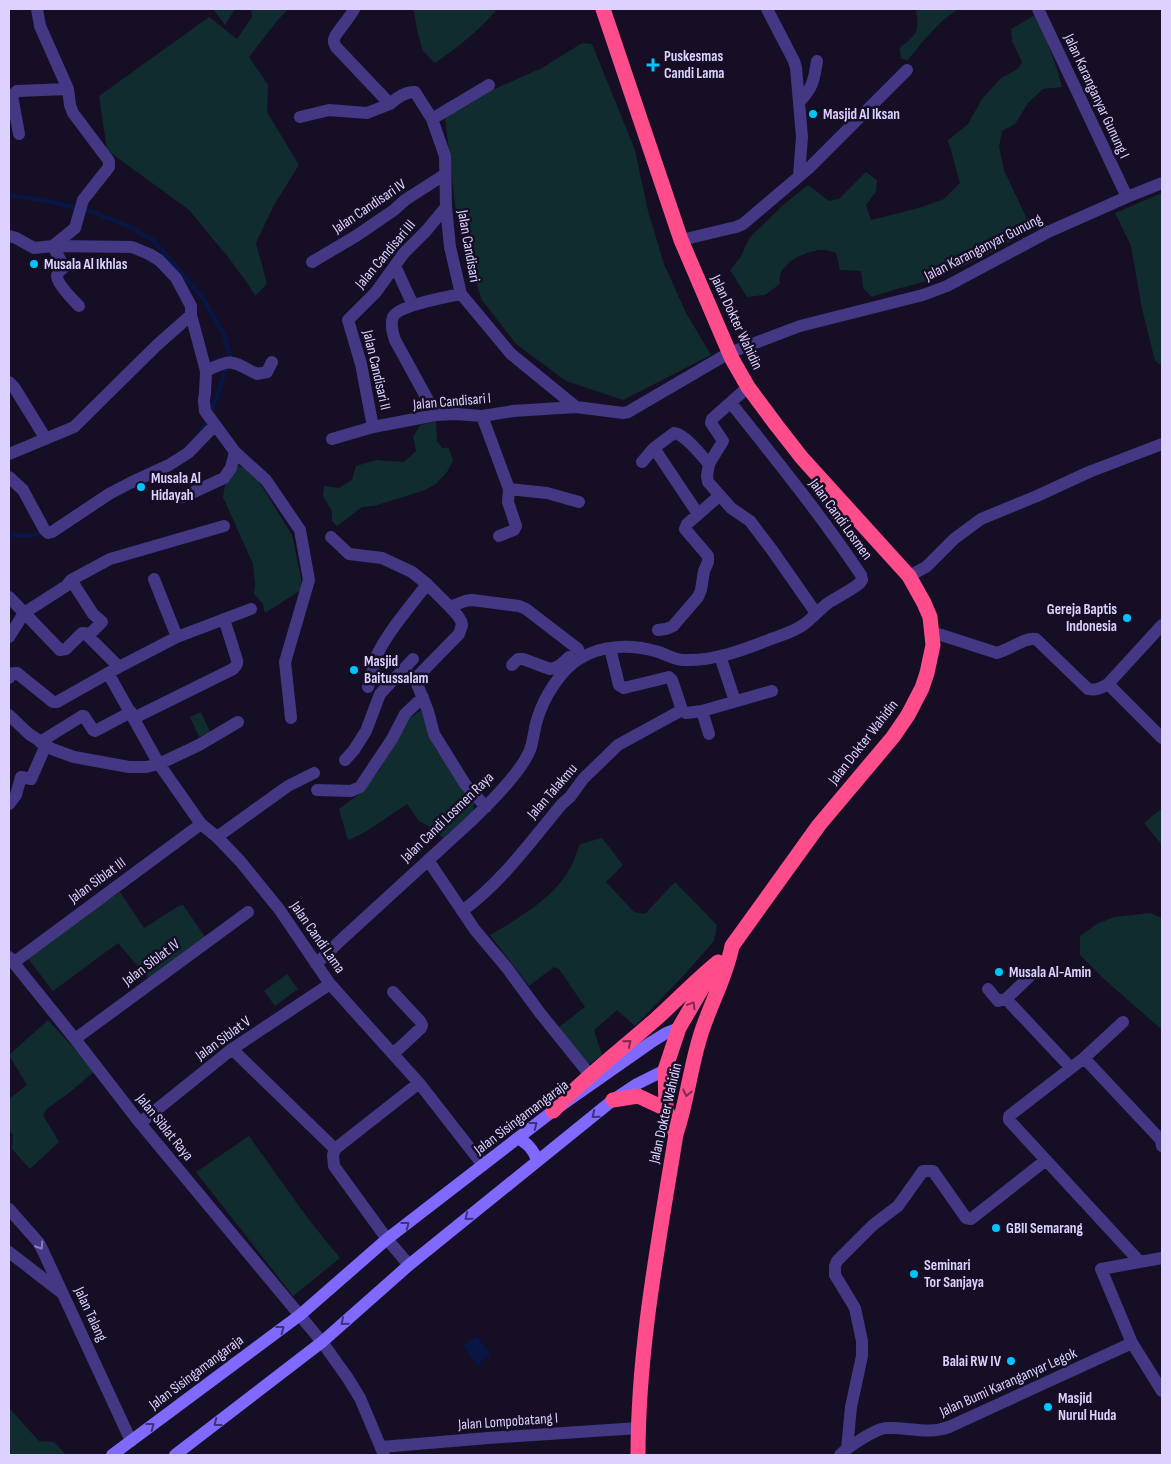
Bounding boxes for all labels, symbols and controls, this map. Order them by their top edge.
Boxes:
street label: Jalan Karanganyar Gunung I [1059,30,1134,162]
place label: Puskesmas Candi Lama [664,47,725,83]
marker: Puskesmas Candi Lama [646,58,660,72]
place label: Masjid Al Iksan [823,105,900,124]
marker: Masjid Al Iksan [807,108,819,120]
street label: Jalan Candisari IV [328,175,410,239]
street label: Jalan Candisari [453,208,484,284]
street label: Jalan Karanganyar Gunung [920,210,1045,286]
street label: Jalan Candisari III [350,216,420,293]
place label: Musala Al Ikhlas [44,255,128,274]
marker: Musala Al Ikhlas [28,258,40,270]
street label: Jalan Dokter Wahidin [706,271,767,373]
street label: Jalan Candisari II [358,327,395,412]
street label: Jalan Candisari I [411,389,492,414]
place label: Musala Al Hidayah [151,469,201,505]
street label: Jalan Candi Losmen [804,474,876,564]
marker: Musala Al Hidayah [135,481,147,493]
place label: Gereja Baptis Indonesia [1047,600,1117,636]
marker: Gereja Baptis Indonesia [1121,612,1133,624]
place label: Masjid Baitussalam [364,652,429,688]
marker: Masjid Baitussalam [348,664,360,676]
street label: Jalan Dokter Wahidin [824,696,902,789]
street label: Jalan Talakmu [522,760,582,824]
street label: Jalan Candi Losmen Raya [396,768,498,867]
street label: Jalan Siblat III [64,853,130,908]
street label: Jalan Candi Lama [285,897,349,977]
street label: Jalan Siblat IV [118,935,184,991]
place label: Musala Al-Amin [1009,963,1091,982]
marker: Musala Al-Amin [993,966,1005,978]
one-way arrow [686,1001,696,1010]
street label: Jalan Siblat V [191,1012,255,1065]
one-way arrow [622,1039,631,1048]
street label: Jalan Dokter Wahidin [644,1061,686,1166]
street label: Jalan Sisingamangaraja [470,1076,572,1160]
one-way arrow [683,1088,693,1097]
street label: Jalan Siblat Raya [131,1089,198,1165]
one-way arrow [591,1109,600,1118]
one-way arrow [528,1123,537,1131]
one-way arrow [465,1211,474,1219]
place label: GBII Semarang [1006,1219,1083,1238]
one-way arrow [400,1221,409,1230]
marker: GBII Semarang [990,1222,1002,1234]
one-way arrow [34,1241,43,1250]
place label: Seminari Tor Sanjaya [924,1256,984,1292]
marker: Seminari Tor Sanjaya [908,1268,920,1280]
street label: Jalan Talang [69,1283,111,1345]
one-way arrow [341,1316,350,1325]
one-way arrow [275,1326,285,1335]
street label: Jalan Sisingamangaraja [145,1331,247,1415]
street label: Jalan Bumi Karanganyar Legok [936,1344,1080,1422]
place label: Balai RW IV [942,1352,1002,1371]
marker: Balai RW IV [1005,1355,1017,1367]
place label: Masjid Nurul Huda [1058,1389,1116,1425]
marker: Masjid Nurul Huda [1042,1401,1054,1413]
street label: Jalan Lompobatang I [457,1409,559,1435]
one-way arrow [214,1417,223,1425]
one-way arrow [145,1423,155,1432]

